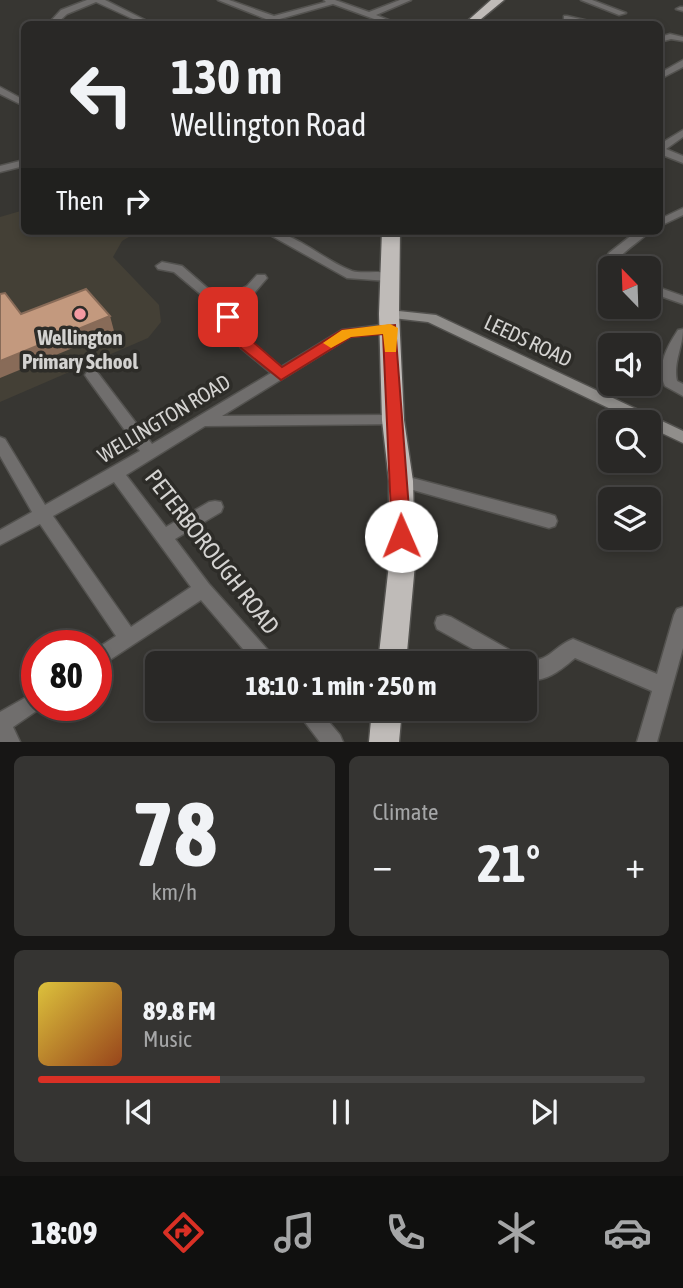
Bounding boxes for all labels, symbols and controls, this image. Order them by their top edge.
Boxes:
text: 130 m [171,48,282,104]
icon: left [56,49,147,140]
text: Wellington Road [171,106,366,143]
icon: right [118,182,156,220]
text: Then [56,186,104,216]
north arrow [598,256,662,318]
map controls [598,256,661,550]
pin [198,287,258,347]
icon: arrive [209,298,247,336]
marker: Wellington Primary School [72,306,88,322]
street label: LEEDS ROAD [481,309,576,371]
place label: Wellington Primary School [22,325,138,373]
button: sound [598,333,661,396]
street label: WELLINGTON ROAD [93,369,234,467]
button: search [598,410,661,473]
street label: PETERBOROUGH ROAD [140,464,285,639]
button: layers [598,487,661,550]
position arrow [364,499,438,573]
speed limit sign: 80 [21,630,112,721]
text: 18:10 · 1 min · 250 m [246,671,436,701]
text: 78 [131,781,217,885]
text: Climate [373,799,438,825]
text: 21° [477,833,540,893]
text: − [373,843,392,886]
text: + [625,843,645,886]
text: km/h [151,879,197,905]
text: 89.8 FM [143,996,216,1026]
text: Music [143,1026,191,1052]
icon: previous [120,1093,158,1131]
icon: pause [322,1093,360,1131]
icon: next [525,1093,563,1131]
icon: directions [159,1208,208,1257]
icon: music [270,1208,319,1257]
icon: phone [381,1208,430,1257]
icon: climate [492,1208,541,1257]
icon: car [603,1208,652,1257]
text: 18:09 [31,1214,97,1251]

